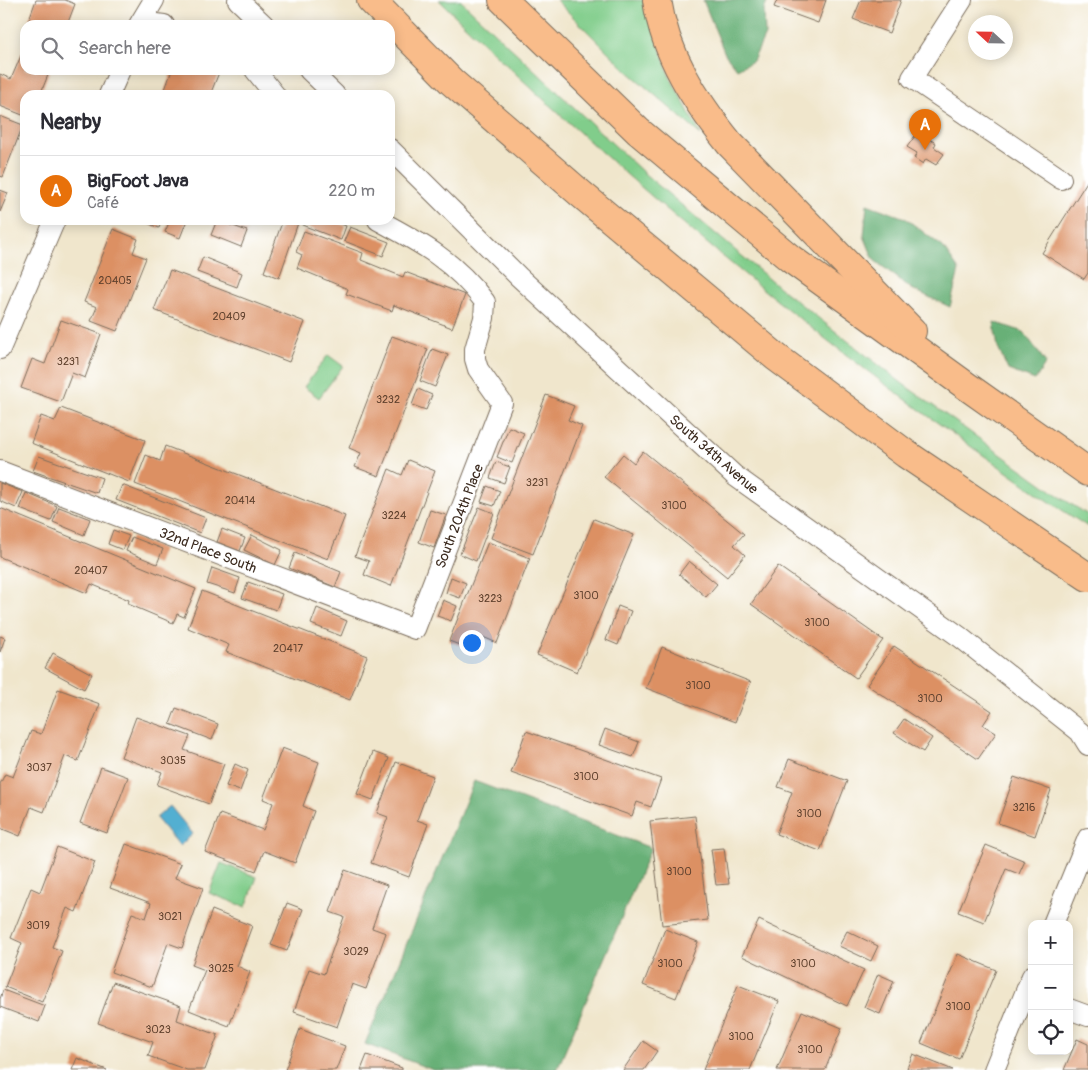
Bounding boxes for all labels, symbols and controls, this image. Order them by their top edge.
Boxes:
north arrow [968,15,1013,60]
search box [20,20,395,75]
icon: search [38,34,66,62]
text: Search here [78,36,171,60]
text: Nearby [40,109,101,136]
pin: A [909,109,941,150]
text: BigFoot Java [87,169,189,193]
text: A [51,181,61,201]
text: 220 m [329,181,375,201]
text: Café [87,193,119,213]
house number: 20405 [98,274,132,287]
house number: 20409 [212,310,246,323]
house number: 3231 [57,355,79,368]
house number: 3232 [376,393,400,406]
street label: South 34th Avenue [666,411,762,498]
street label: South 204th Place [432,462,487,571]
house number: 3231 [526,476,548,489]
house number: 20414 [225,494,256,507]
house number: 3100 [661,499,687,512]
house number: 3224 [382,509,407,522]
street label: 32nd Place South [157,524,259,577]
house number: 20407 [74,564,108,577]
house number: 3100 [573,589,599,602]
house number: 3223 [478,592,502,605]
house number: 3100 [804,616,830,629]
your location [459,630,485,656]
house number: 20417 [273,642,303,655]
house number: 3100 [685,679,711,692]
house number: 3100 [917,692,943,705]
house number: 3035 [160,754,186,767]
house number: 3037 [26,761,52,774]
house number: 3100 [573,770,599,783]
house number: 3216 [1013,801,1036,814]
house number: 3100 [796,807,822,820]
house number: 3100 [666,865,692,878]
house number: 3021 [158,910,182,923]
house number: 3019 [26,919,50,932]
map controls [1028,920,1073,1055]
button: + [1028,920,1073,965]
house number: 3029 [343,945,369,958]
house number: 3100 [657,957,683,970]
house number: 3100 [790,957,816,970]
house number: 3025 [208,962,234,975]
button: − [1028,965,1073,1010]
house number: 3100 [945,1000,971,1013]
button: locate [1028,1010,1073,1055]
house number: 3023 [145,1023,171,1036]
house number: 3100 [728,1030,754,1043]
house number: 3100 [797,1043,823,1056]

